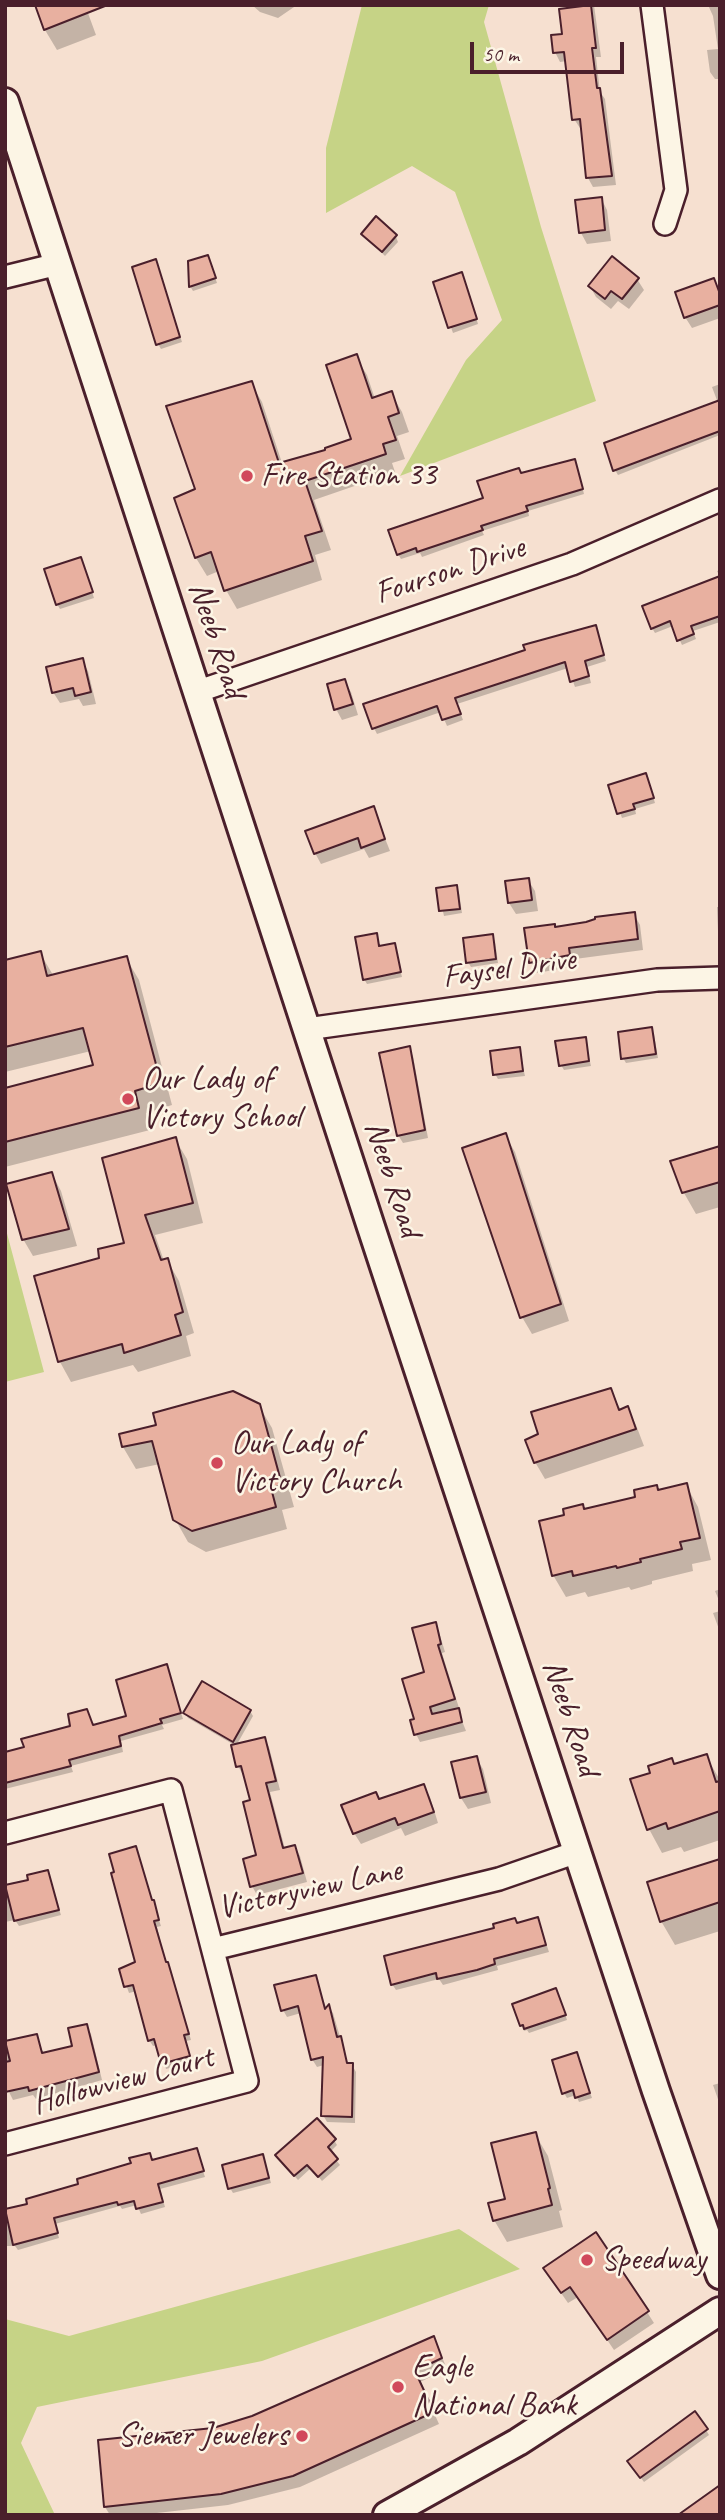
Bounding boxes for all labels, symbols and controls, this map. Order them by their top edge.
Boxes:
scale bar [473,28,627,72]
text: 50 m [483,41,519,67]
place label: Fire Station 33 [261,456,436,496]
marker: Fire Station 33 [239,468,255,484]
street label: Fourson Drive [370,528,530,614]
street label: Neeb Road [179,577,253,703]
street label: Faysel Drive [440,940,578,998]
place label: Our Lady of Victory School [142,1060,301,1138]
marker: Our Lady of Victory School [120,1091,136,1107]
street label: Neeb Road [355,1116,429,1242]
place label: Our Lady of Victory Church [231,1424,401,1502]
marker: Our Lady of Victory Church [209,1455,225,1471]
street label: Neeb Road [533,1655,607,1781]
street label: Victoryview Lane [215,1851,405,1929]
street label: Hollowview Court [28,2038,218,2124]
place label: Speedway [601,2240,706,2280]
marker: Speedway [579,2252,595,2268]
place label: Eagle National Bank [412,2348,576,2426]
marker: Eagle National Bank [390,2379,406,2395]
place label: Siemer Jewelers [118,2416,288,2456]
marker: Siemer Jewelers [294,2428,310,2444]

